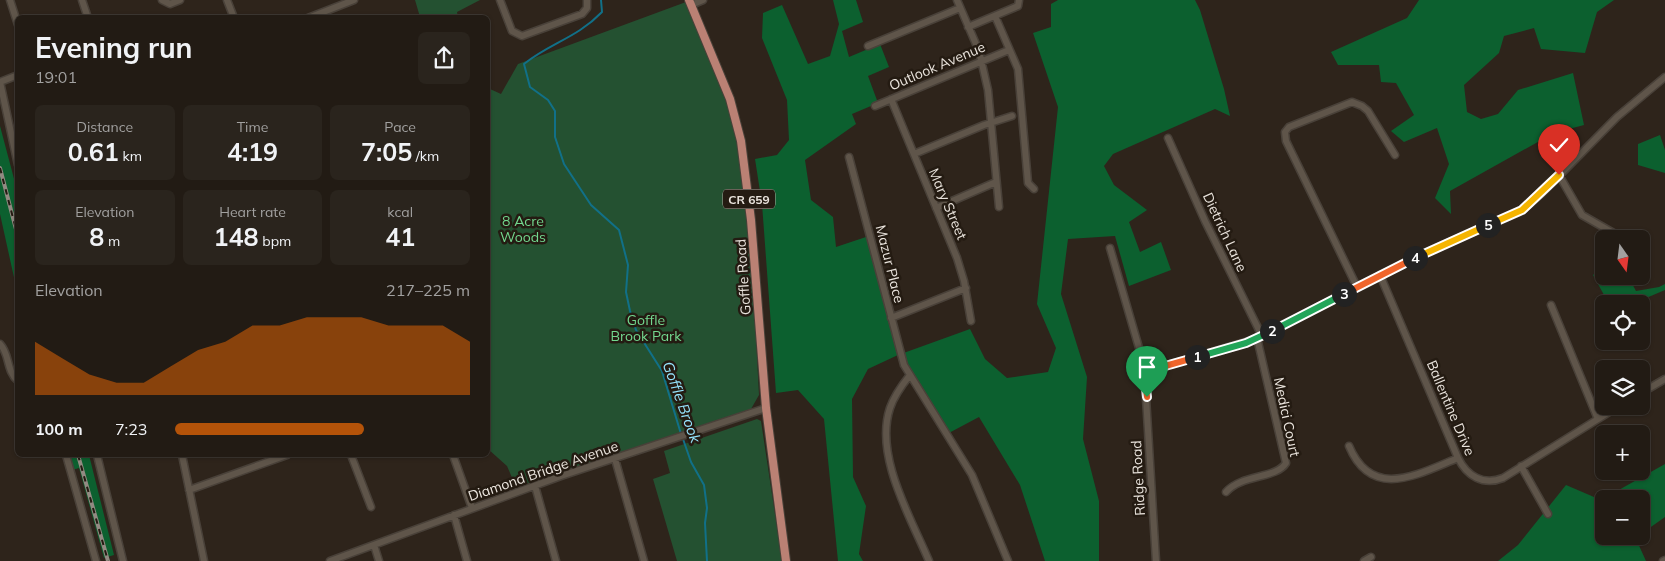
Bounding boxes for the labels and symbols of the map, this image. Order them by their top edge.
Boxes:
street label: Outlook Avenue [886,38,988,94]
pin [1538,124,1580,175]
street label: Mary Street [925,166,971,242]
road number: CR 659 [723,190,775,208]
street label: Dietrich Lane [1199,190,1251,274]
park label: 8 Acre Woods [500,212,546,246]
pin: 5 [1476,212,1500,238]
street label: Mazur Place [872,223,908,305]
north arrow [1595,230,1650,285]
street label: Goffle Road [731,238,755,316]
pin: 4 [1402,246,1428,270]
pin: 3 [1332,282,1356,306]
park label: Goffle Brook Park [611,311,682,345]
pin: 2 [1260,318,1284,344]
pin: 1 [1184,344,1210,370]
pin [1126,346,1168,397]
street label: Ballentine Drive [1423,358,1479,458]
water label: Goffle Brook [658,359,706,447]
street label: Medici Court [1270,376,1304,458]
street label: Diamond Bridge Avenue [466,437,620,505]
street label: Ridge Road [1127,440,1149,516]

